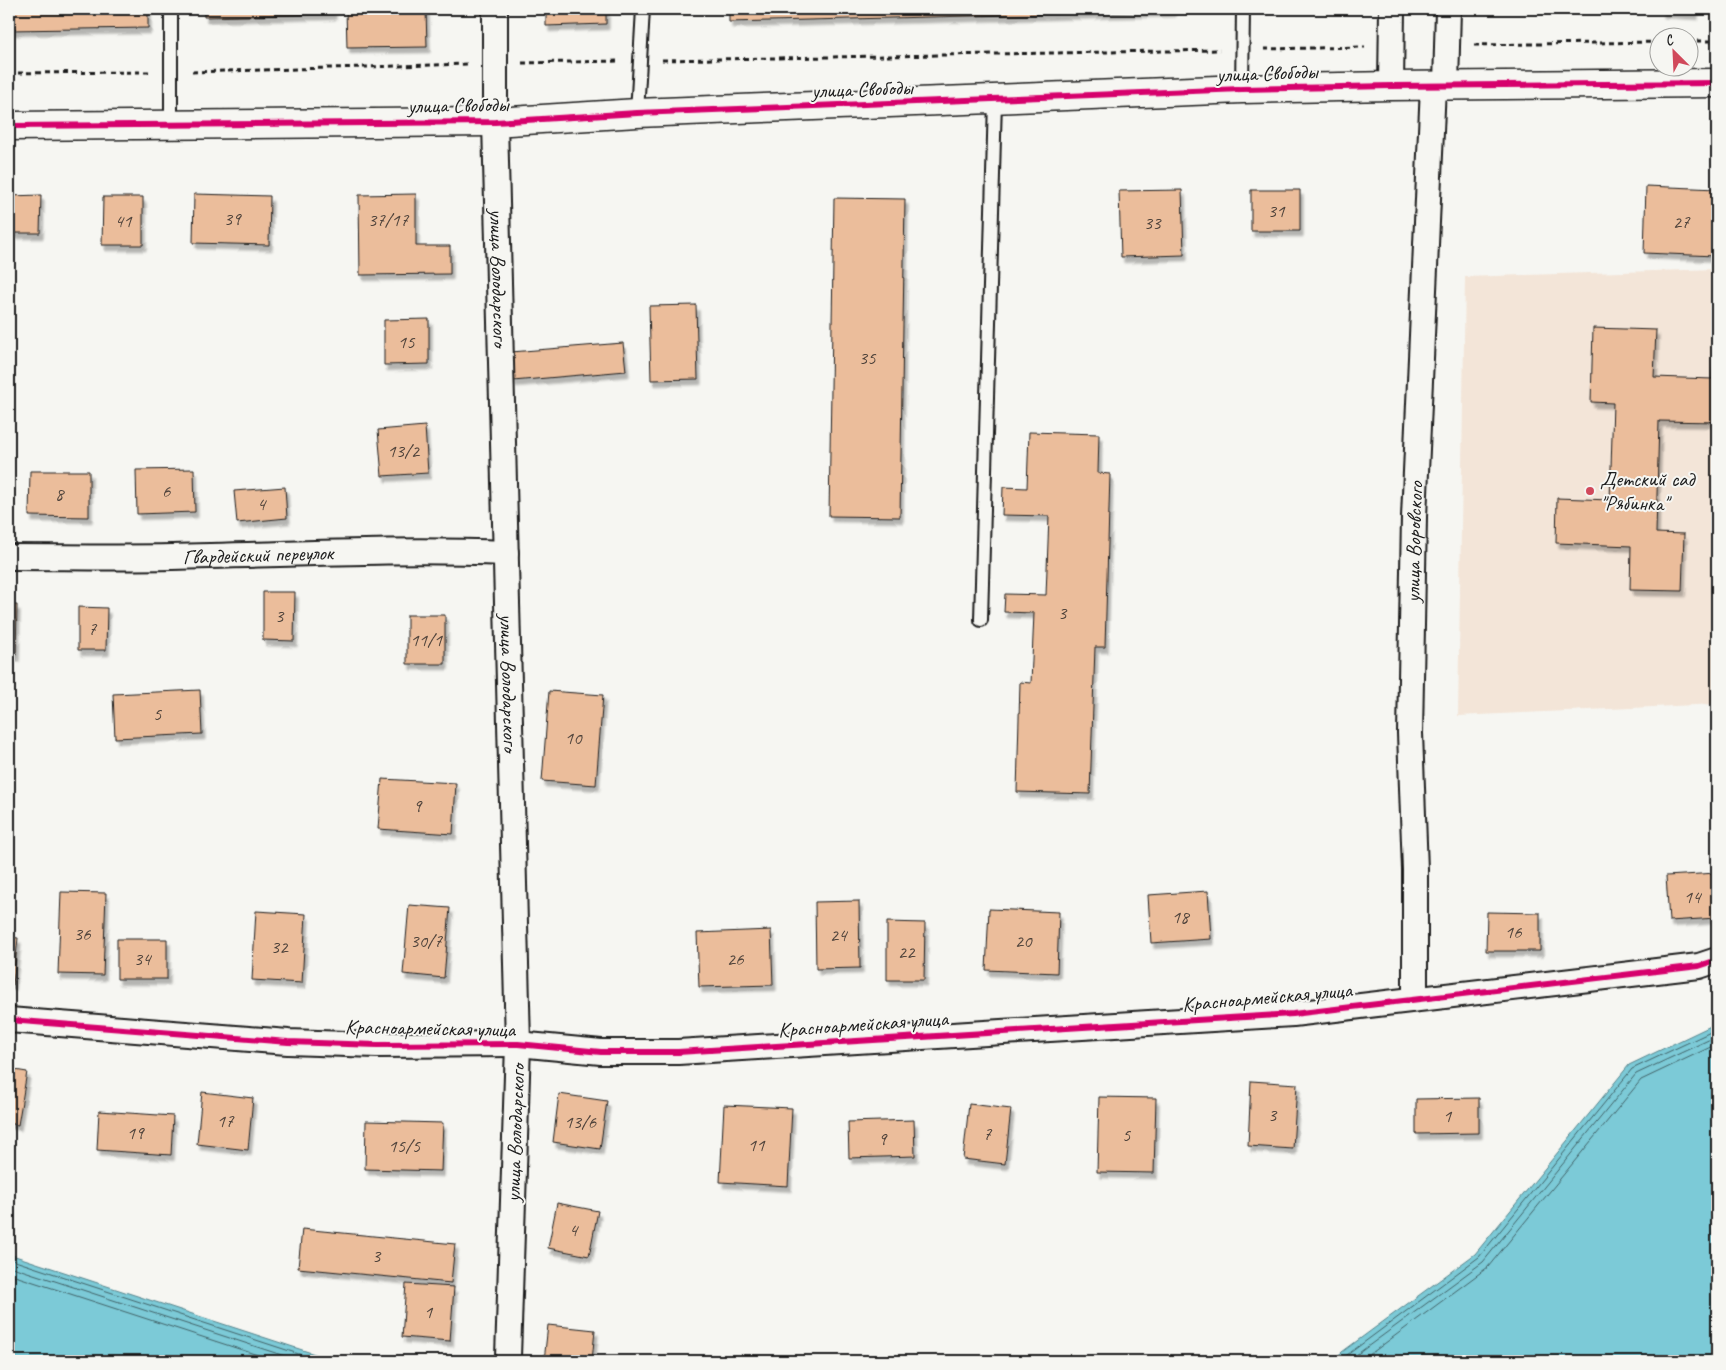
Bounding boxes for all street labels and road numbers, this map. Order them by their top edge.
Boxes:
street label: улица Свободы [1214,58,1320,88]
street label: улица Свободы [809,74,915,104]
street label: улица Свободы [405,91,511,119]
street label: улица Володарского [484,207,514,350]
street label: улица Воровского [1399,479,1429,605]
street label: Гвардейский переулок [183,539,336,570]
street label: улица Володарского [494,611,524,755]
street label: Красноармейская улица [1181,976,1355,1017]
street label: Красноармейская улица [777,1005,950,1043]
street label: Красноармейская улица [345,1014,517,1043]
street label: улица Володарского [500,1061,530,1204]

